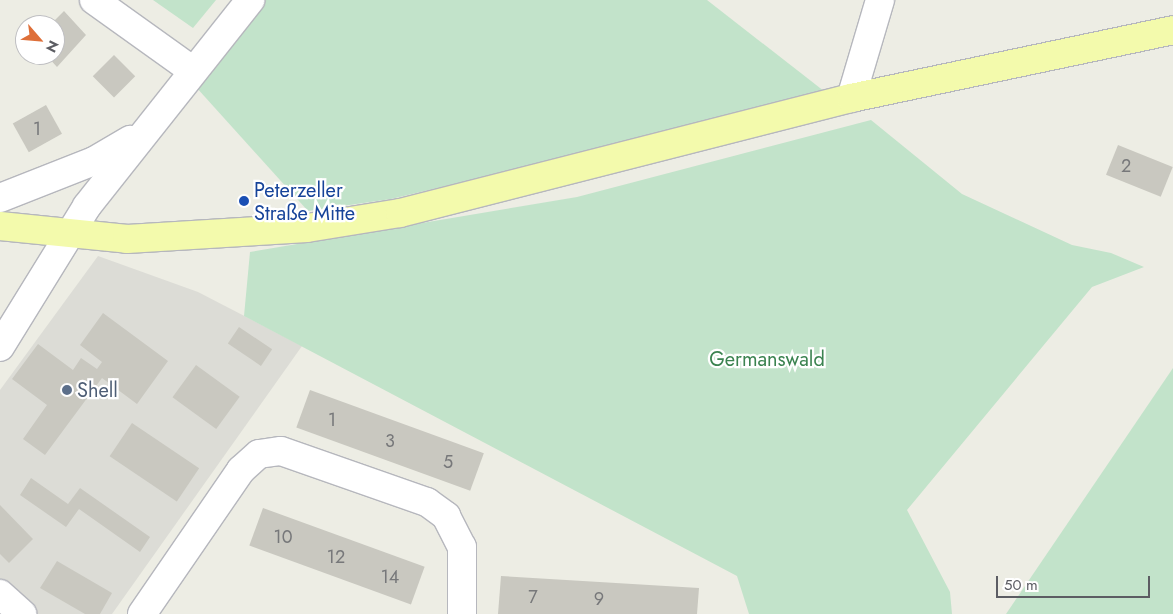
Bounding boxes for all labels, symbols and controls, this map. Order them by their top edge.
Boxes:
north arrow [15,15,65,65]
text: N [41,37,64,56]
house number: 1 [33,118,41,140]
house number: 2 [1121,155,1131,177]
place label: Peterzeller Straße Mitte [254,178,355,225]
marker: Peterzeller Straße Mitte [238,195,250,207]
park label: Germanswald [709,347,825,371]
place label: Shell [77,378,118,402]
marker: Shell [61,384,73,396]
house number: 1 [328,409,336,431]
house number: 3 [385,430,395,452]
house number: 5 [443,451,453,473]
house number: 10 [274,526,292,548]
house number: 12 [327,546,345,568]
house number: 14 [381,566,399,588]
scale bar [998,566,1152,598]
text: 50 m [1004,574,1038,596]
house number: 7 [528,586,538,608]
house number: 9 [594,588,604,610]

